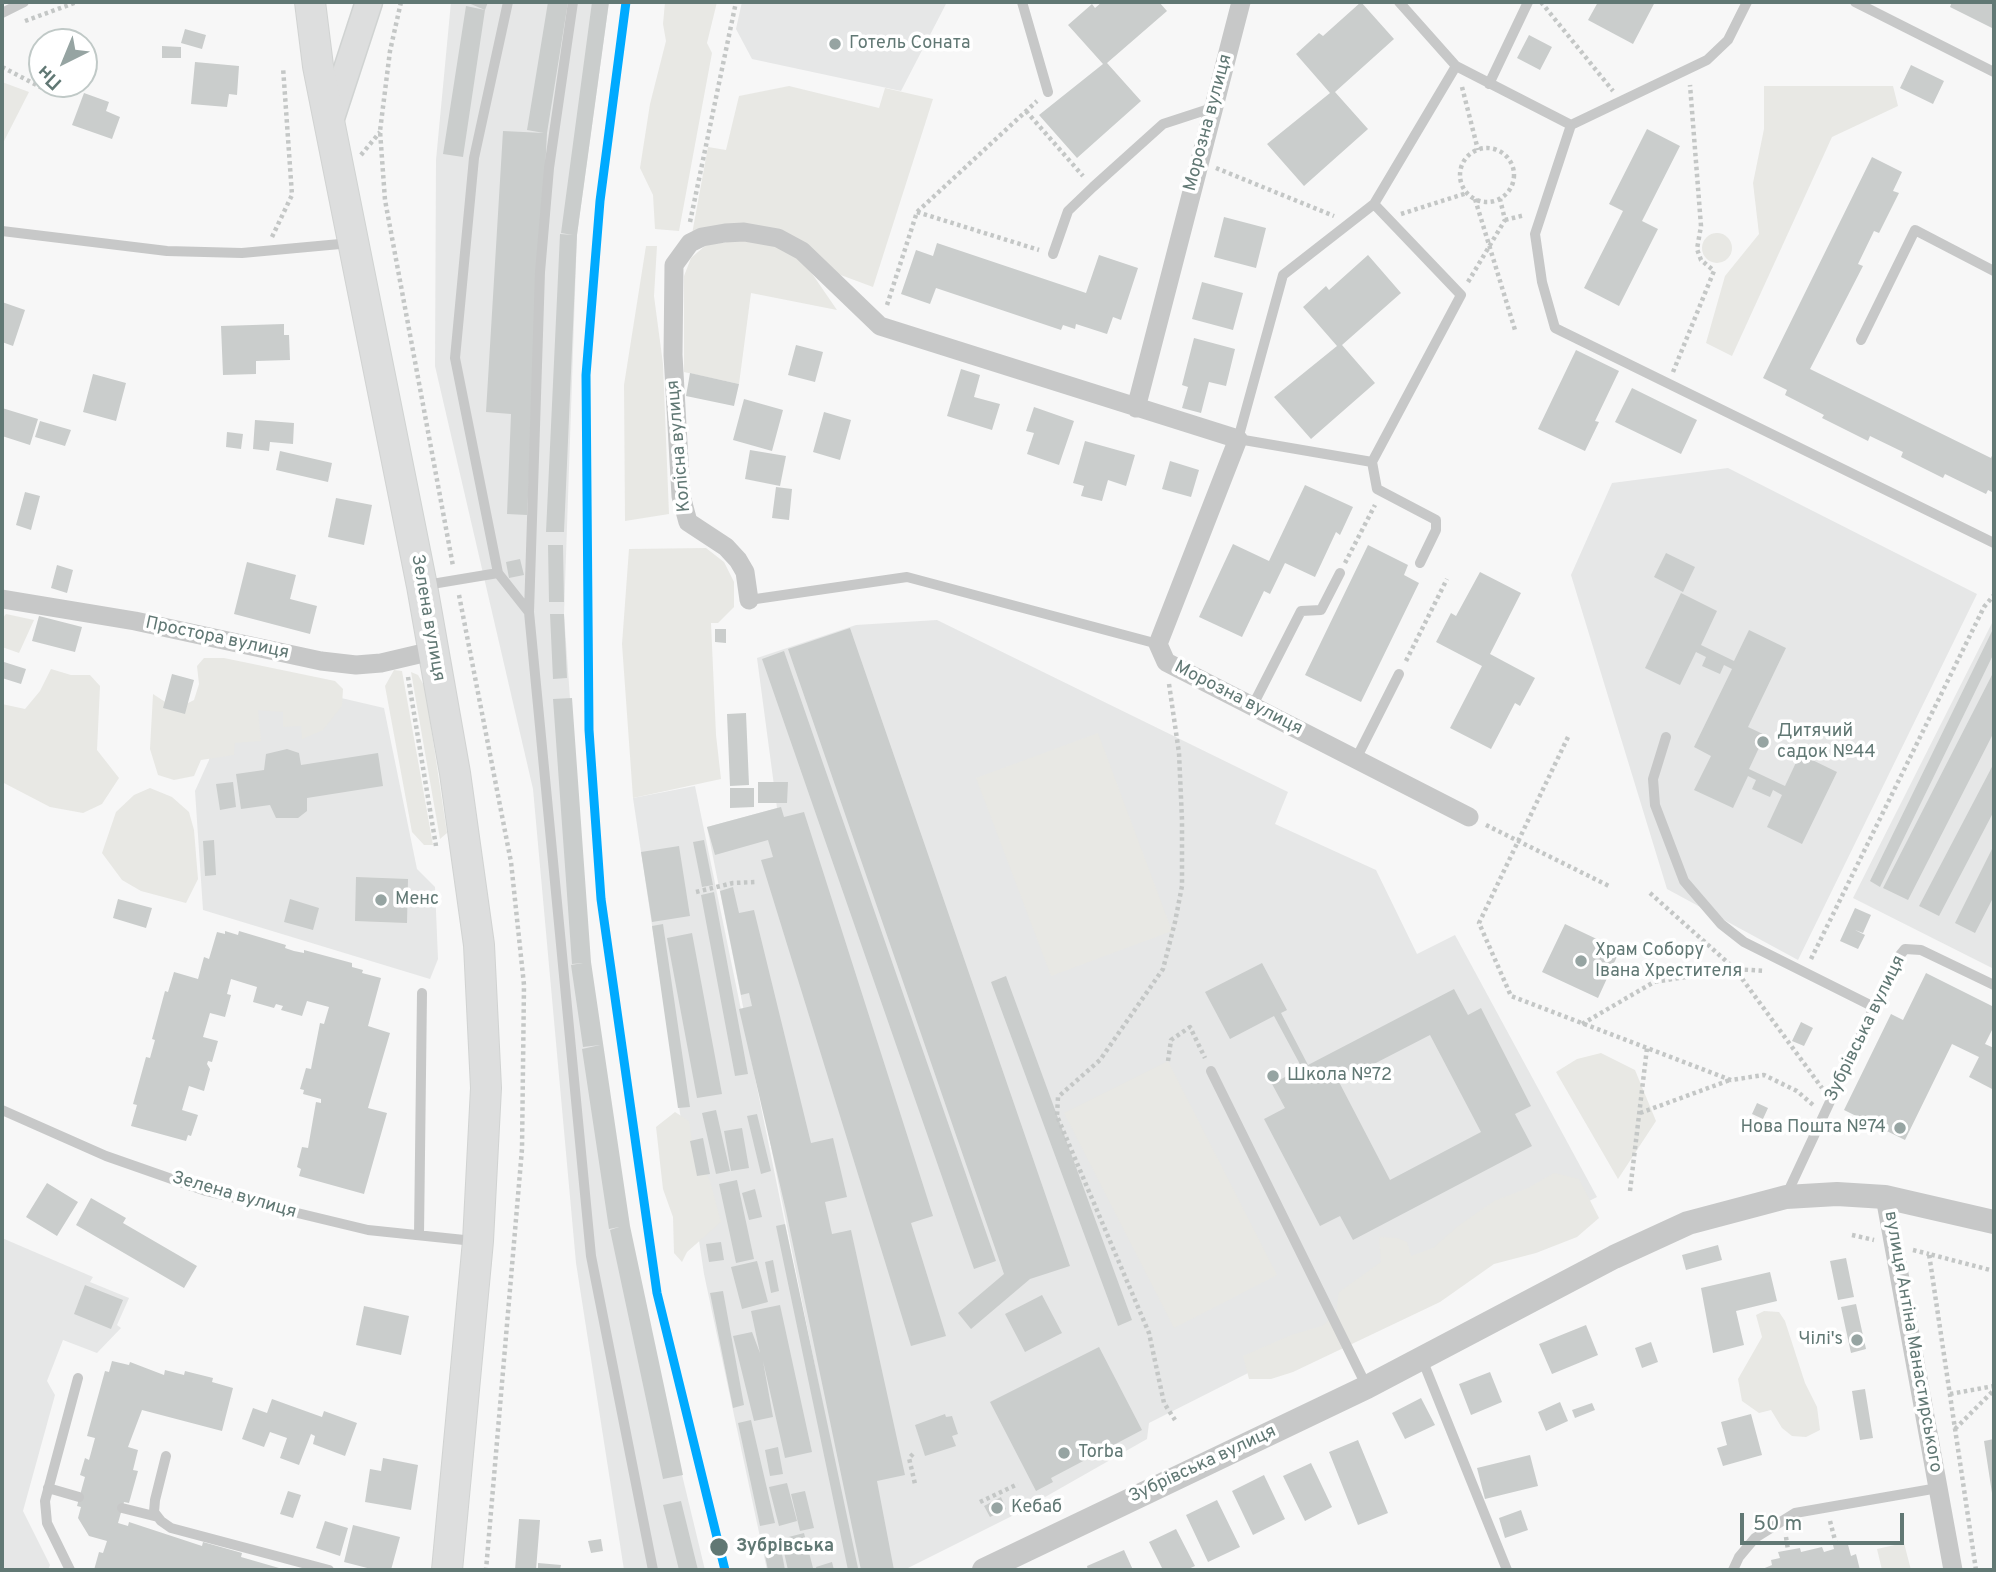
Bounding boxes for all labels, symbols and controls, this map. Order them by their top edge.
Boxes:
north arrow [28,28,98,98]
place label: Готель Соната [849,33,970,55]
marker: Готель Соната [827,36,843,52]
street label: Морозна вулиця [1180,52,1238,194]
text: Пн [32,59,68,94]
street label: Колісна вулиця [663,379,697,513]
street label: Зелена вулиця [405,553,449,683]
street label: Простора вулиця [143,613,291,665]
street label: Морозна вулиця [1170,657,1306,741]
place label: Дитячий садок №44 [1777,721,1876,764]
marker: Дитячий садок №44 [1755,734,1771,750]
place label: Менс [395,889,439,911]
marker: Менс [373,892,389,908]
place label: Храм Собору Івана Хрестителя [1595,940,1742,982]
street label: Зубрівська вулиця [1821,952,1911,1106]
marker: Храм Собору Івана Хрестителя [1573,953,1589,969]
place label: Школа №72 [1287,1065,1392,1087]
marker: Школа №72 [1265,1068,1281,1084]
place label: Нова Пошта №74 [1740,1117,1886,1139]
marker: Нова Пошта №74 [1892,1120,1908,1136]
street label: Зелена вулиця [169,1168,299,1224]
street label: вулиця Антіна Манастирського [1878,1210,1946,1474]
place label: Чілі's [1798,1329,1843,1351]
marker: Чілі's [1849,1332,1865,1348]
street label: Зубрівська вулиця [1126,1421,1280,1509]
place label: Torba [1078,1442,1124,1464]
marker: Torba [1056,1445,1072,1461]
place label: Кебаб [1011,1497,1062,1519]
scale bar [1744,1498,1909,1542]
marker: Кебаб [989,1500,1005,1516]
text: 50 m [1753,1511,1802,1538]
marker: Зубрівська [708,1536,730,1558]
place label: Зубрівська [736,1536,834,1558]

